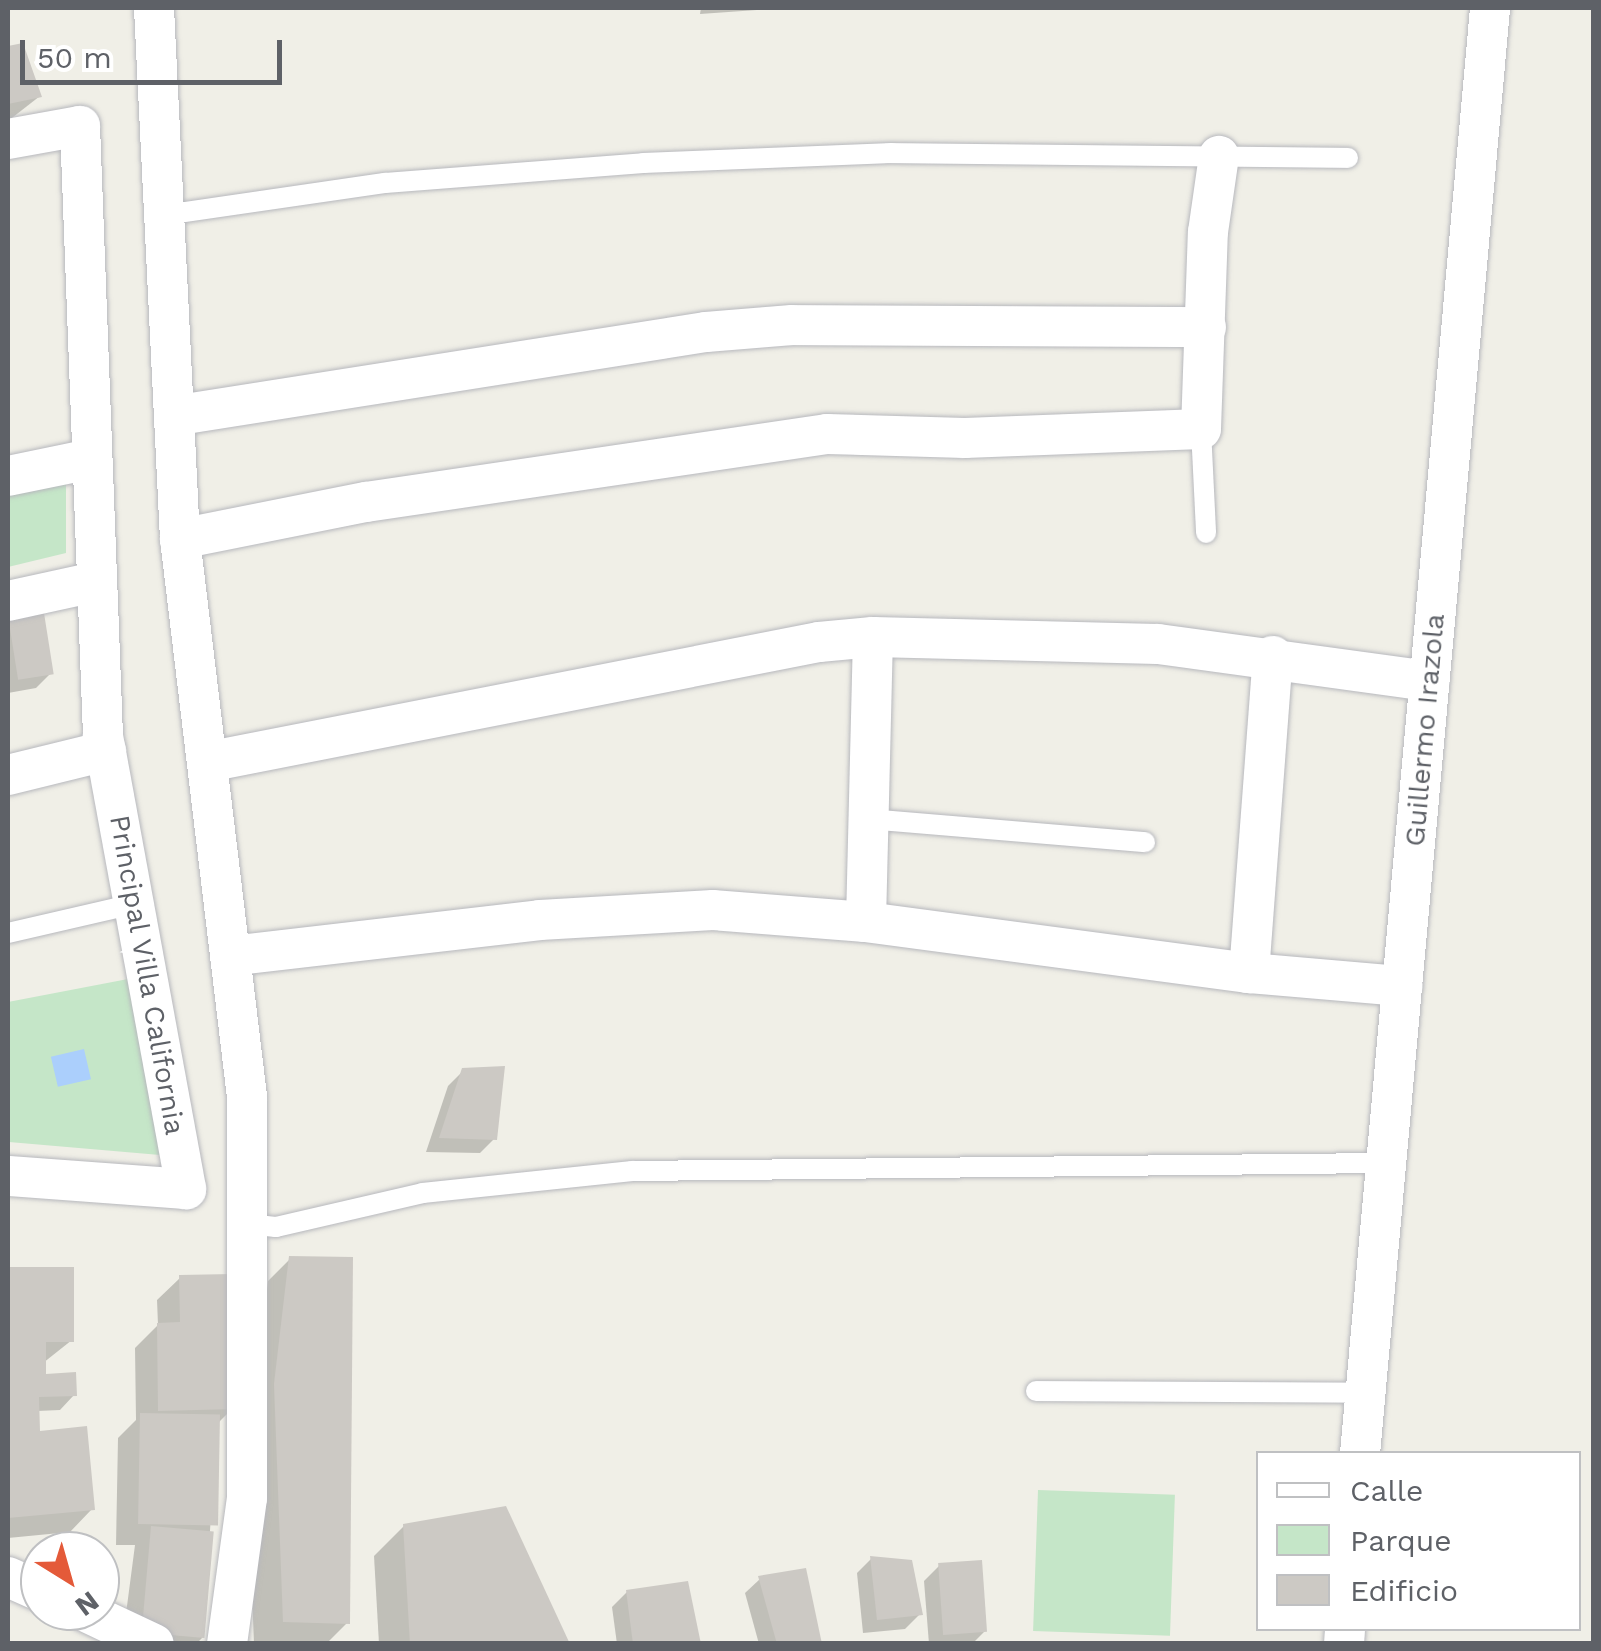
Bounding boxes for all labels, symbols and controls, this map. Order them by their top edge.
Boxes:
scale bar [25,20,288,82]
text: 50 m [37,40,112,75]
street label: Guillermo Irazola [1398,612,1452,848]
street label: Principal Villa California [102,811,192,1139]
legend [1256,1451,1581,1631]
text: Calle [1350,1473,1423,1508]
text: Parque [1350,1523,1452,1558]
north arrow [20,1531,120,1631]
text: Edificio [1350,1573,1458,1608]
text: N [69,1584,105,1623]

